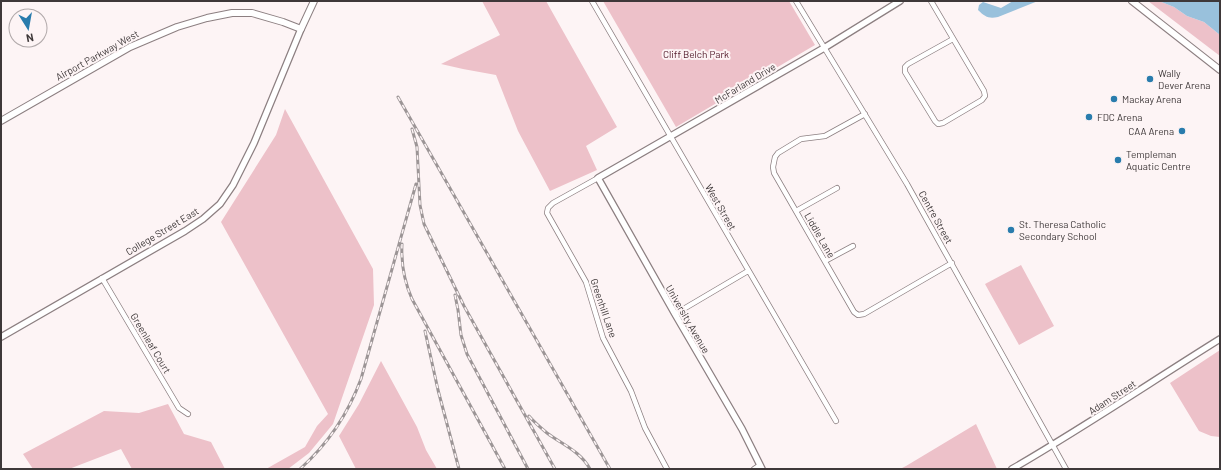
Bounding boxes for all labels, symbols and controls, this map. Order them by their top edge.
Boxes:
north arrow [8,8,48,48]
street label: Airport Parkway West [53,27,141,83]
text: N [25,31,35,45]
park label: Cliff Belch Park [663,48,729,60]
street label: McFarland Drive [712,60,778,106]
place label: Wally Dever Arena [1158,67,1210,91]
marker: Wally Dever Arena [1145,74,1155,84]
place label: Mackay Arena [1122,93,1182,105]
marker: Mackay Arena [1109,94,1119,104]
place label: FDC Arena [1097,111,1142,123]
marker: FDC Arena [1084,112,1094,122]
place label: CAA Arena [1128,125,1174,137]
marker: CAA Arena [1177,126,1187,136]
place label: Templeman Aquatic Centre [1126,148,1191,172]
marker: Templeman Aquatic Centre [1113,155,1123,165]
street label: West Street [703,182,739,233]
street label: Centre Street [917,188,956,246]
street label: College Street East [123,204,201,258]
street label: Liddle Lane [802,210,838,260]
place label: St. Theresa Catholic Secondary School [1019,218,1106,242]
marker: St. Theresa Catholic Secondary School [1006,225,1016,235]
street label: Greenhill Lane [588,277,620,339]
street label: University Avenue [663,283,713,355]
street label: Greenleaf Court [128,311,174,376]
street label: Adam Street [1086,377,1138,417]

